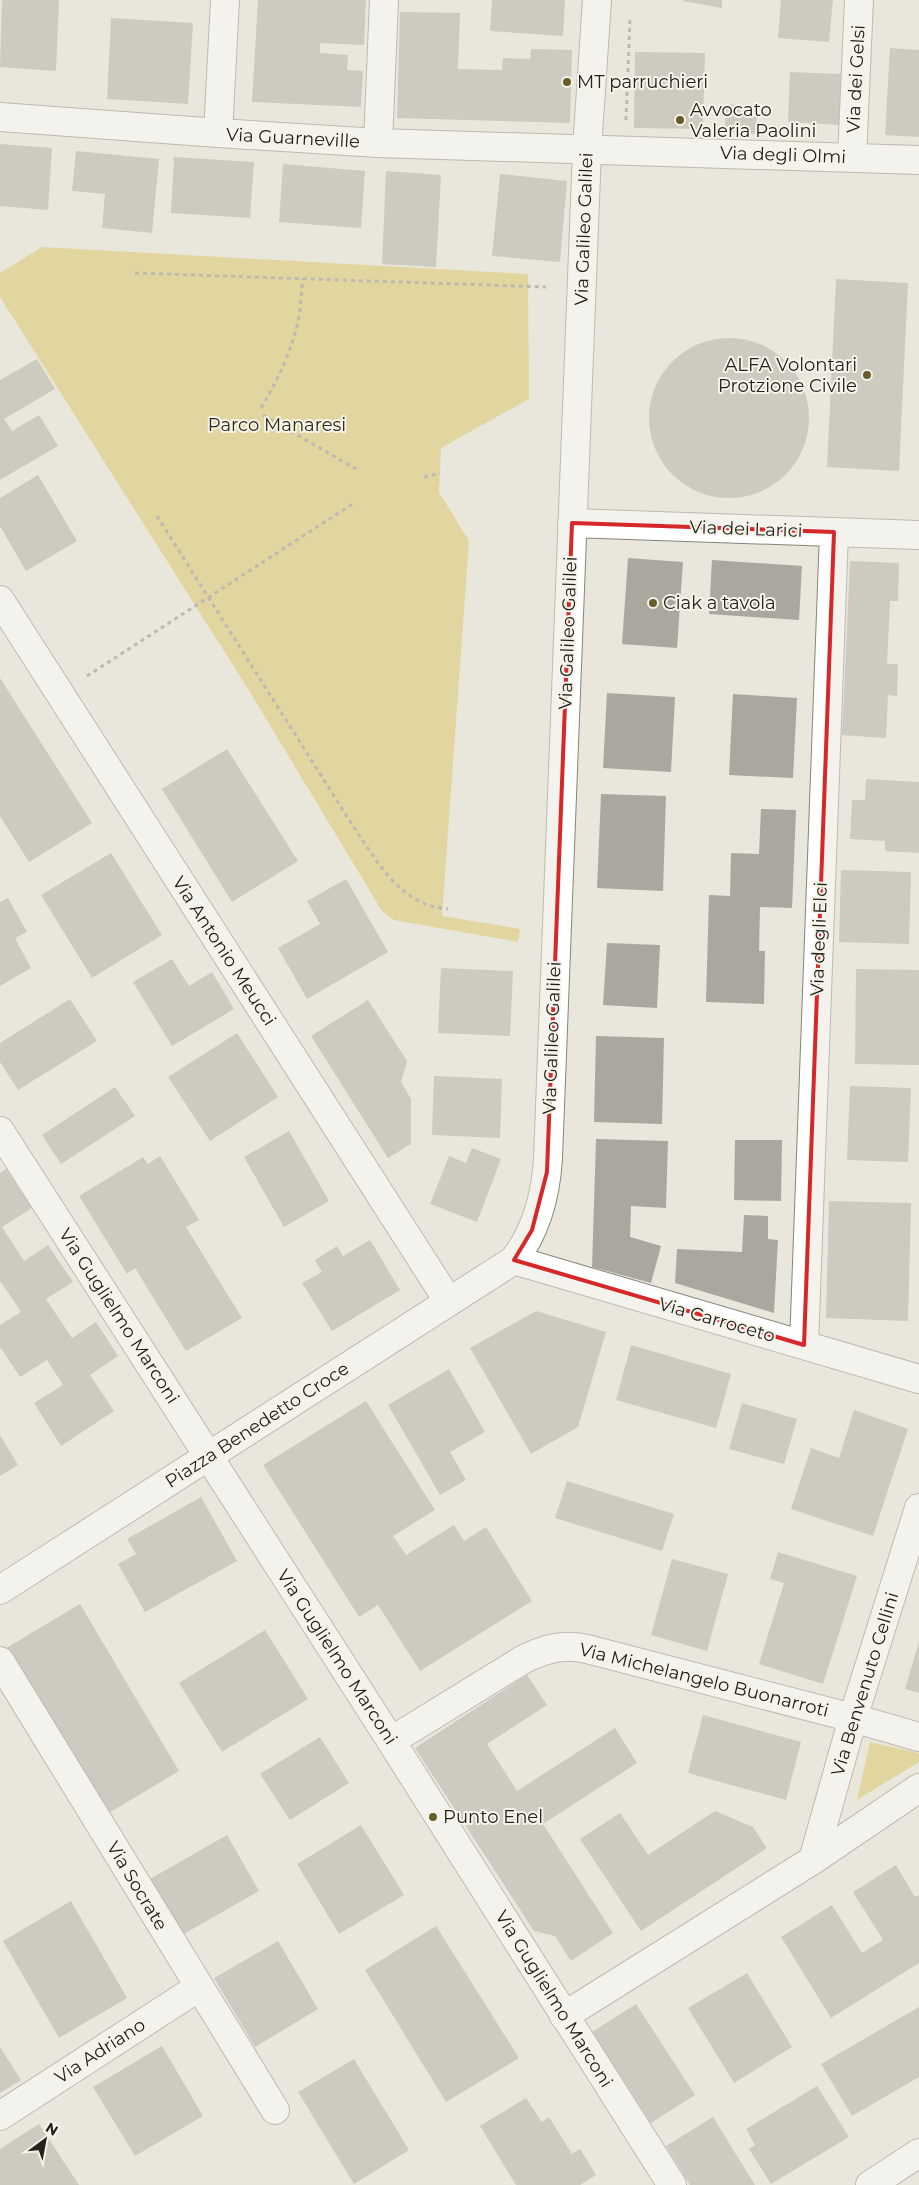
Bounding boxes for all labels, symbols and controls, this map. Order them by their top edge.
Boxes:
street label: Via dei Gelsi [842,24,870,134]
place label: MT parruchieri [577,71,708,93]
marker: MT parruchieri [561,76,573,88]
place label: Avvocato Valeria Paolini [690,99,816,142]
marker: Avvocato Valeria Paolini [674,114,686,126]
street label: Via Guarneville [225,124,361,153]
street label: Via degli Olmi [720,142,846,168]
street label: Via Galileo Galilei [570,152,598,306]
place label: ALFA Volontari Protzione Civile [718,354,857,397]
marker: ALFA Volontari Protzione Civile [861,369,873,381]
park label: Parco Manaresi [208,414,346,436]
street label: Via dei Larici [689,516,803,542]
street label: Via Galileo Galilei [554,556,582,710]
place label: Ciak a tavola [663,592,776,614]
marker: Ciak a tavola [647,597,659,609]
street label: Via Antonio Meucci [167,872,281,1030]
street label: Via degli Elci [806,882,832,996]
street label: Via Galileo Galilei [538,961,566,1115]
street label: Via Guglielmo Marconi [54,1224,184,1408]
street label: Via Carroceto [656,1293,778,1347]
street label: Piazza Benedetto Croce [161,1357,353,1493]
street label: Via Guglielmo Marconi [272,1565,402,1749]
street label: Via Benvenuto Cellini [827,1589,903,1779]
street label: Via Michelangelo Buonarroti [577,1638,831,1722]
place label: Punto Enel [443,1806,543,1828]
marker: Punto Enel [427,1811,439,1823]
street label: Via Socrate [102,1838,172,1935]
street label: Via Guglielmo Marconi [491,1907,617,2091]
street label: Via Adriano [51,2014,149,2088]
north arrow [20,2115,70,2165]
text: N [42,2118,61,2140]

